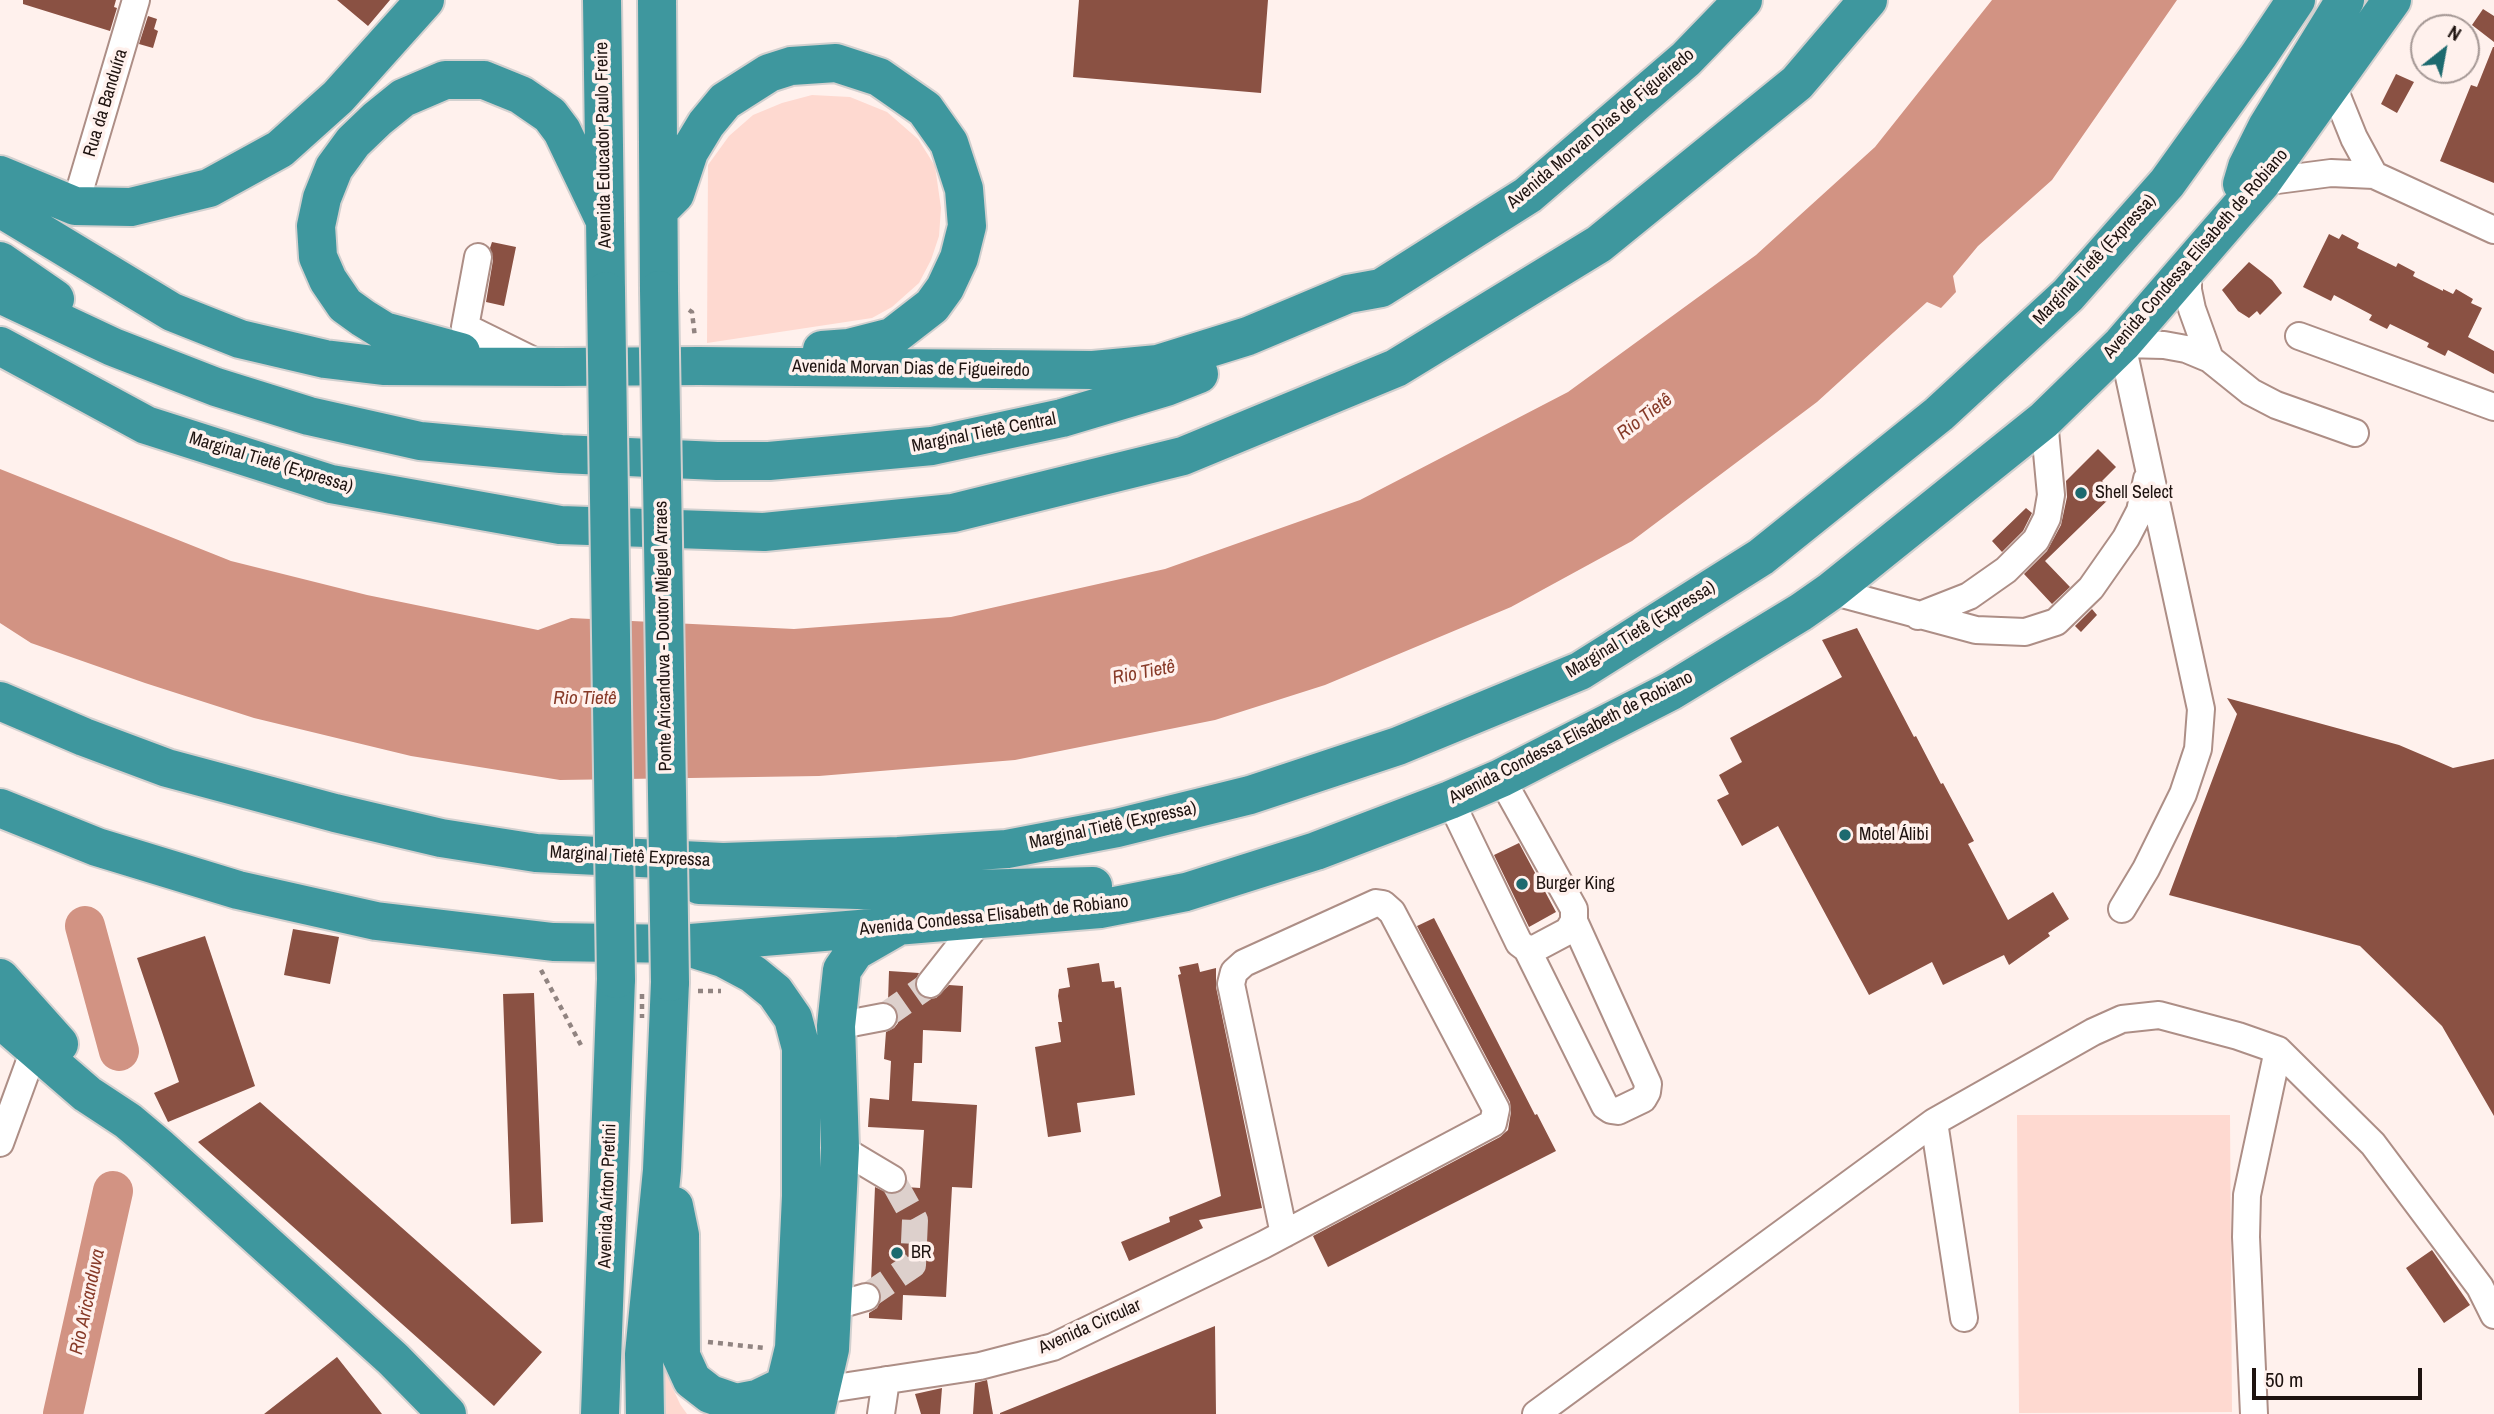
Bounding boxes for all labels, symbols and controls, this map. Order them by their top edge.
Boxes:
north arrow [2410,14,2480,84]
text: N [2443,19,2466,47]
street label: Avenida Educador Paulo Freire [591,42,617,248]
street label: Avenida Morvan Dias de Figueiredo [1503,44,1699,214]
street label: Rua da Banduíra [79,46,133,160]
street label: Avenida Condessa Elisabeth de Robiano [2099,145,2293,363]
street label: Marginal Tietê (Expressa) [2029,190,2161,330]
street label: Avenida Morvan Dias de Figueiredo [792,356,1030,382]
water label: Rio Tietê [1613,389,1677,445]
street label: Marginal Tietê Central [910,408,1058,458]
street label: Marginal Tietê (Expressa) [186,428,356,498]
place label: Shell Select [2095,482,2173,504]
marker: Shell Select [2073,485,2089,501]
street label: Ponte Aricanduva - Doutor Miguel Arraes [651,500,677,772]
street label: Marginal Tietê (Expressa) [1562,577,1720,683]
water label: Rio Tietê [1111,656,1177,690]
street label: Avenida Condessa Elisabeth de Robiano [1446,667,1696,809]
water label: Rio Tietê [553,688,617,710]
street label: Marginal Tietê (Expressa) [1027,798,1199,854]
place label: Motel Álibi [1859,824,1929,846]
marker: Motel Álibi [1837,827,1853,843]
street label: Marginal Tietê Expressa [549,842,711,872]
place label: Burger King [1536,873,1615,895]
marker: Burger King [1514,876,1530,892]
street label: Avenida Condessa Elisabeth de Robiano [858,891,1130,941]
street label: Avenida Aírton Pretini [595,1123,621,1269]
place label: BR [911,1242,932,1264]
marker: BR [889,1245,905,1261]
water label: Rio Aricanduva [66,1247,110,1357]
street label: Avenida Circular [1036,1295,1144,1359]
scale bar [2256,1354,2426,1398]
text: 50 m [2265,1365,2303,1394]

